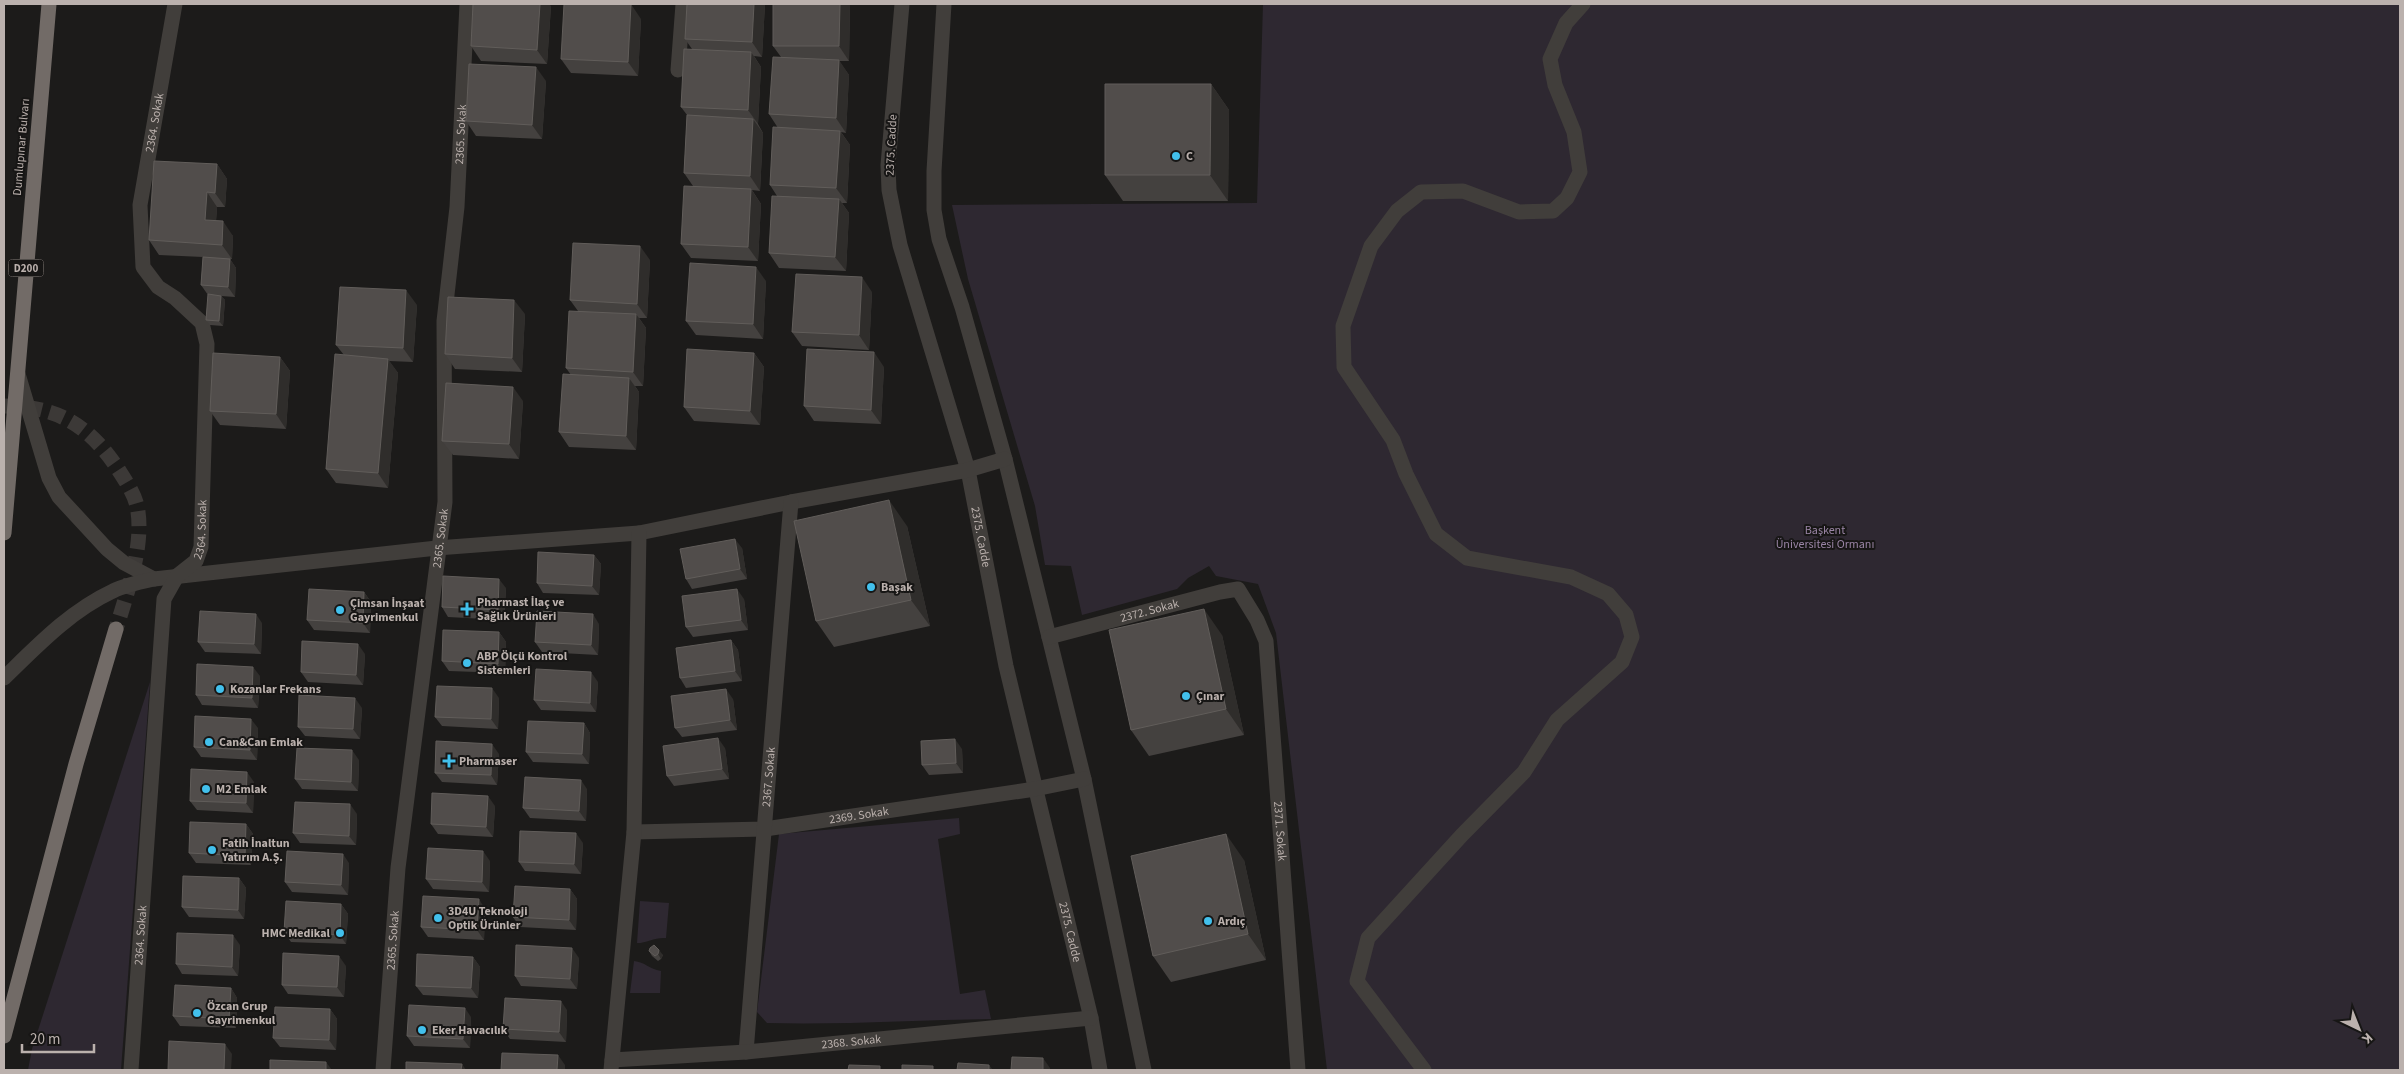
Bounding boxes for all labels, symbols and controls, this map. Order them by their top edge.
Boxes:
street label: 2364. Sokak [141,92,168,154]
street label: Dumlupınar Bulvarı [9,98,34,196]
street label: 2365. Sokak [451,104,471,165]
street label: 2375. Cadde [881,114,902,176]
place label: C [1186,148,1193,165]
marker: C [1170,150,1182,162]
road number: D200 [8,260,44,276]
street label: 2364. Sokak [189,499,211,562]
street label: 2375. Cadde [966,505,995,569]
street label: 2365. Sokak [429,507,453,569]
park label: Başkent Üniversitesi Ormanı [1776,522,1874,553]
place label: Başak [881,579,913,596]
marker: Başak [865,581,877,593]
place label: Pharmast İlaç ve Sağlık Ürünleri [477,594,565,625]
place label: Çimsan İnşaat Gayrimenkul [350,595,425,626]
street label: 2372. Sokak [1118,595,1181,627]
marker: Pharmast İlaç ve Sağlık Ürünleri [461,603,473,615]
marker: Çimsan İnşaat Gayrimenkul [334,604,346,616]
place label: ABP Ölçü Kontrol Sistemleri [476,648,568,679]
marker: ABP Ölçü Kontrol Sistemleri [461,657,473,669]
place label: Kozanlar Frekans [230,681,321,698]
marker: Kozanlar Frekans [214,683,226,695]
place label: Çınar [1196,688,1224,705]
marker: Çınar [1180,690,1192,702]
place label: Can&Can Emlak [219,734,303,751]
marker: Can&Can Emlak [203,736,215,748]
street label: 2367. Sokak [758,746,780,808]
place label: Pharmaser [459,753,517,770]
marker: Pharmaser [443,755,455,767]
place label: M2 Emlak [216,781,267,798]
marker: M2 Emlak [200,783,212,795]
street label: 2371. Sokak [1269,801,1290,862]
street label: 2369. Sokak [828,803,890,828]
place label: Fatih İnaltun Yatırım A.Ş. [221,835,290,866]
marker: Fatih İnaltun Yatırım A.Ş. [206,844,218,856]
street label: 2375. Cadde [1054,900,1085,964]
place label: 3D4U Teknoloji Optik Ürünler [448,903,528,934]
street label: 2364. Sokak [130,905,152,966]
street label: 2365. Sokak [382,910,404,971]
marker: 3D4U Teknoloji Optik Ürünler [432,912,444,924]
place label: Ardıç [1217,913,1246,930]
marker: Ardıç [1202,915,1214,927]
place label: HMC Medikal [262,925,331,942]
marker: HMC Medikal [334,927,346,939]
place label: Özcan Grup Gayrimenkul [207,998,276,1029]
north arrow [2334,1004,2384,1054]
marker: Özcan Grup Gayrimenkul [191,1007,203,1019]
scale bar [22,1022,95,1054]
place label: Eker Havacılık [432,1022,508,1039]
marker: Eker Havacılık [416,1024,428,1036]
text: K [2357,1028,2377,1048]
text: 20 m [30,1029,60,1050]
street label: 2368. Sokak [821,1031,882,1054]

